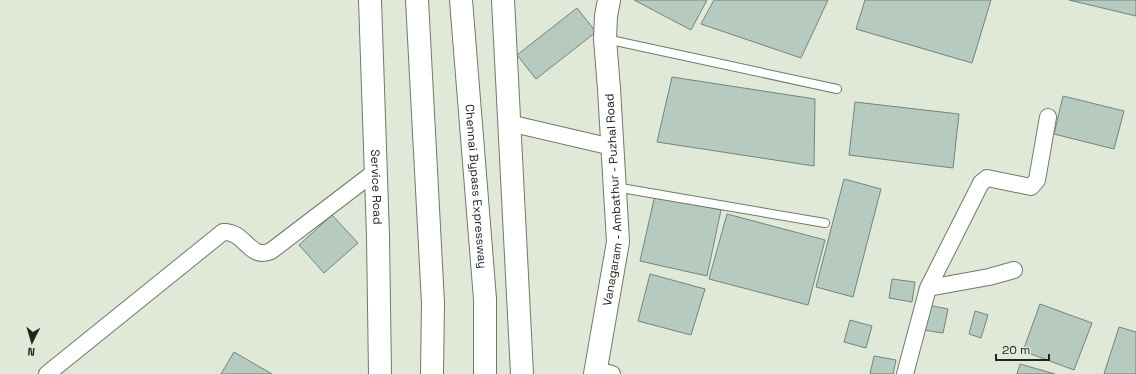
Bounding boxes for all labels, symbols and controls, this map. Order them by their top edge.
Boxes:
street label: Vanagaram - Ambathur - Puzhal Road [599,93,626,307]
street label: Chennai Bypass Expressway [461,104,491,269]
street label: Service Road [367,149,386,225]
north arrow [12,322,52,362]
scale bar [996,336,1049,362]
text: 20 m [1002,342,1030,358]
text: N [27,345,35,359]

